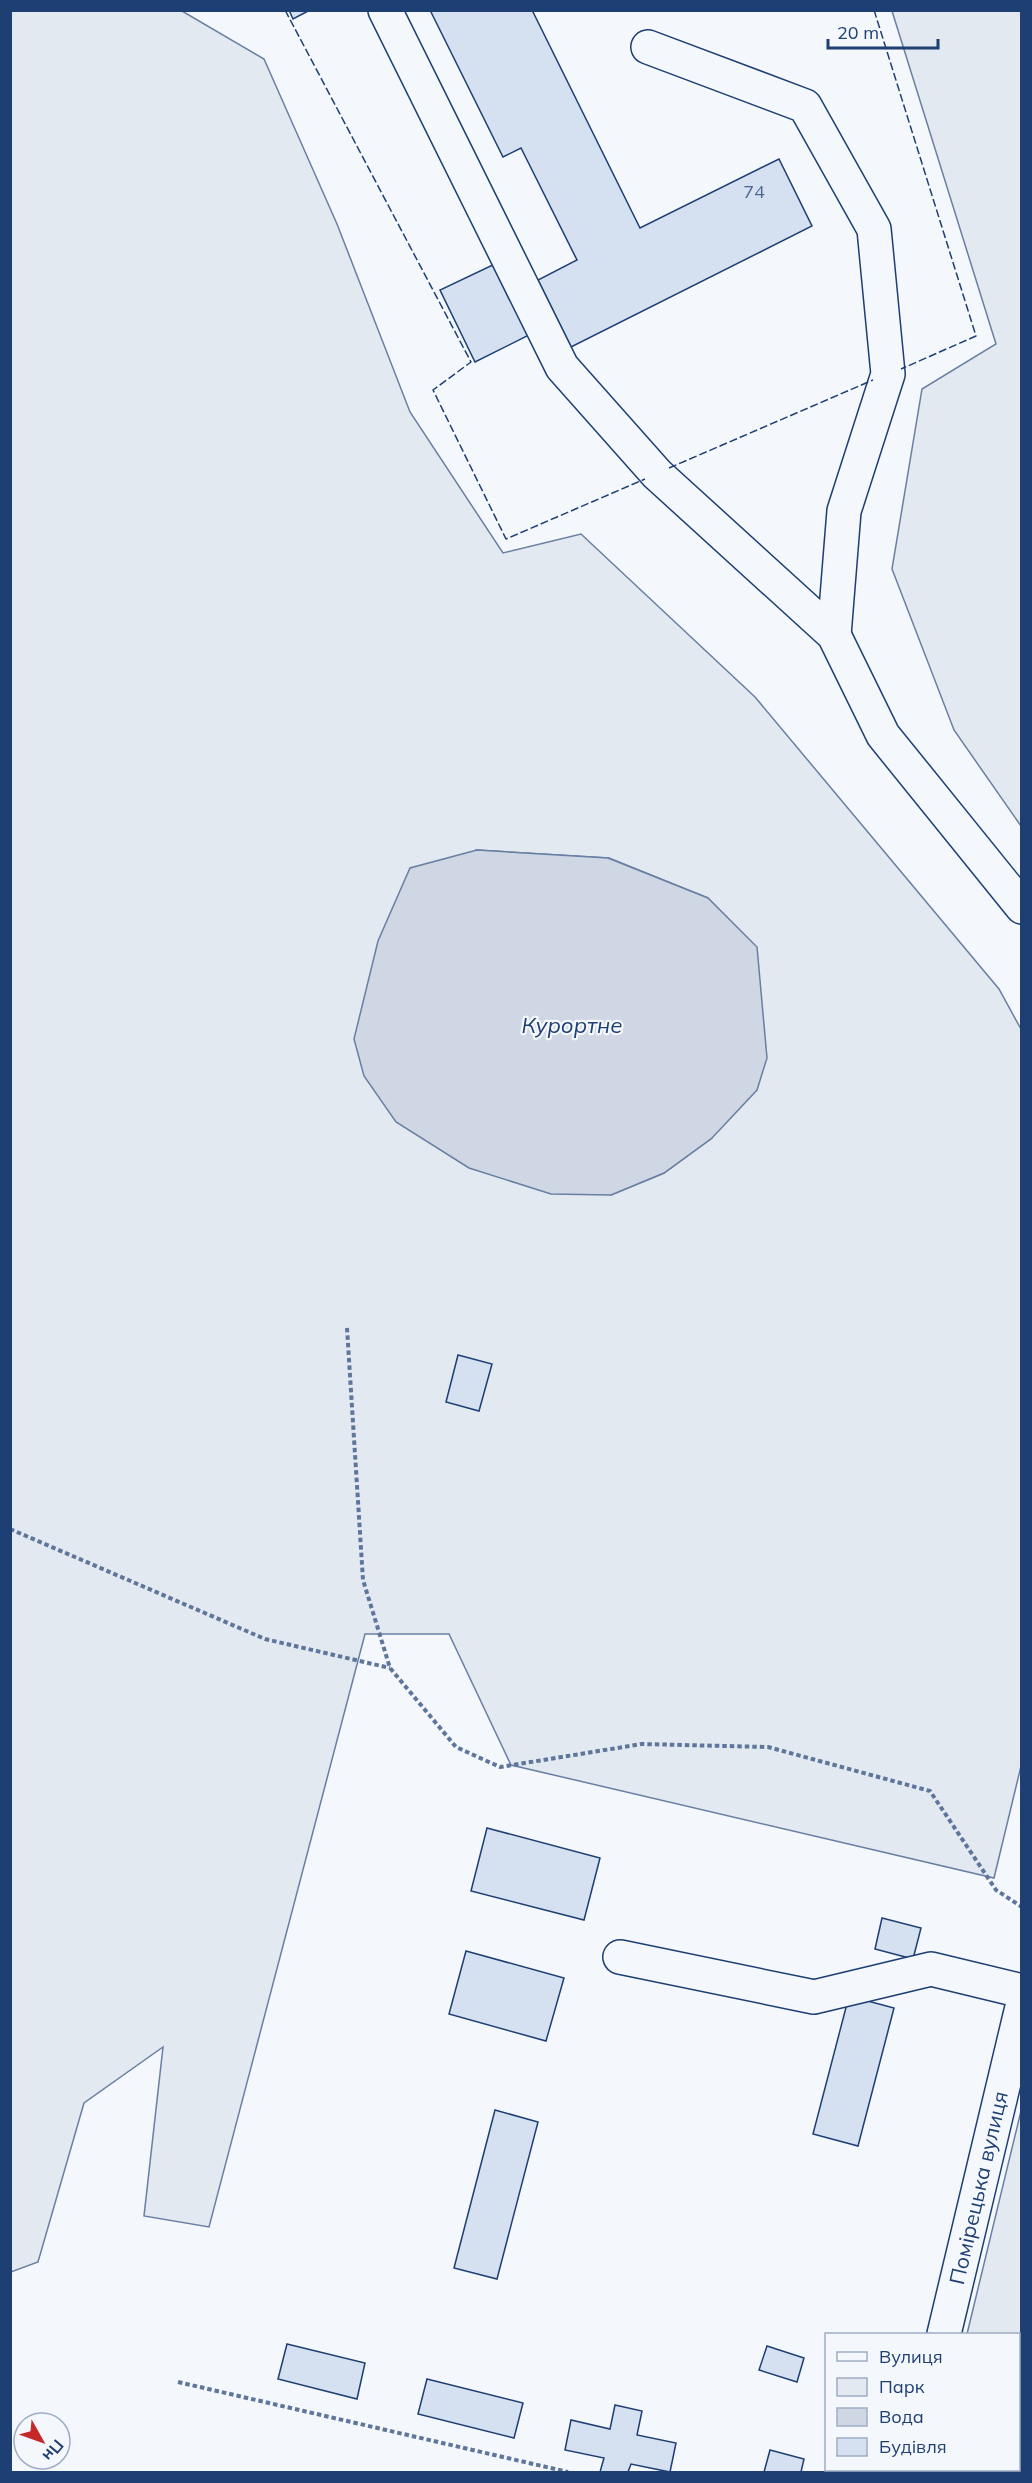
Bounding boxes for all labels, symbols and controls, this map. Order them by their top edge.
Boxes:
scale bar [828,12,938,50]
text: 20 m [837,21,879,44]
house number: 74 [743,180,765,203]
water label: Курортне [522,1011,622,1039]
street label: Помірецька вулиця [943,2089,1013,2287]
legend [825,2333,1020,2471]
text: Вулиця [879,2345,943,2368]
text: Парк [879,2375,925,2398]
text: Вода [879,2405,924,2428]
north arrow [12,2411,72,2471]
text: Будівля [879,2435,947,2458]
text: Пн [39,2436,68,2466]

